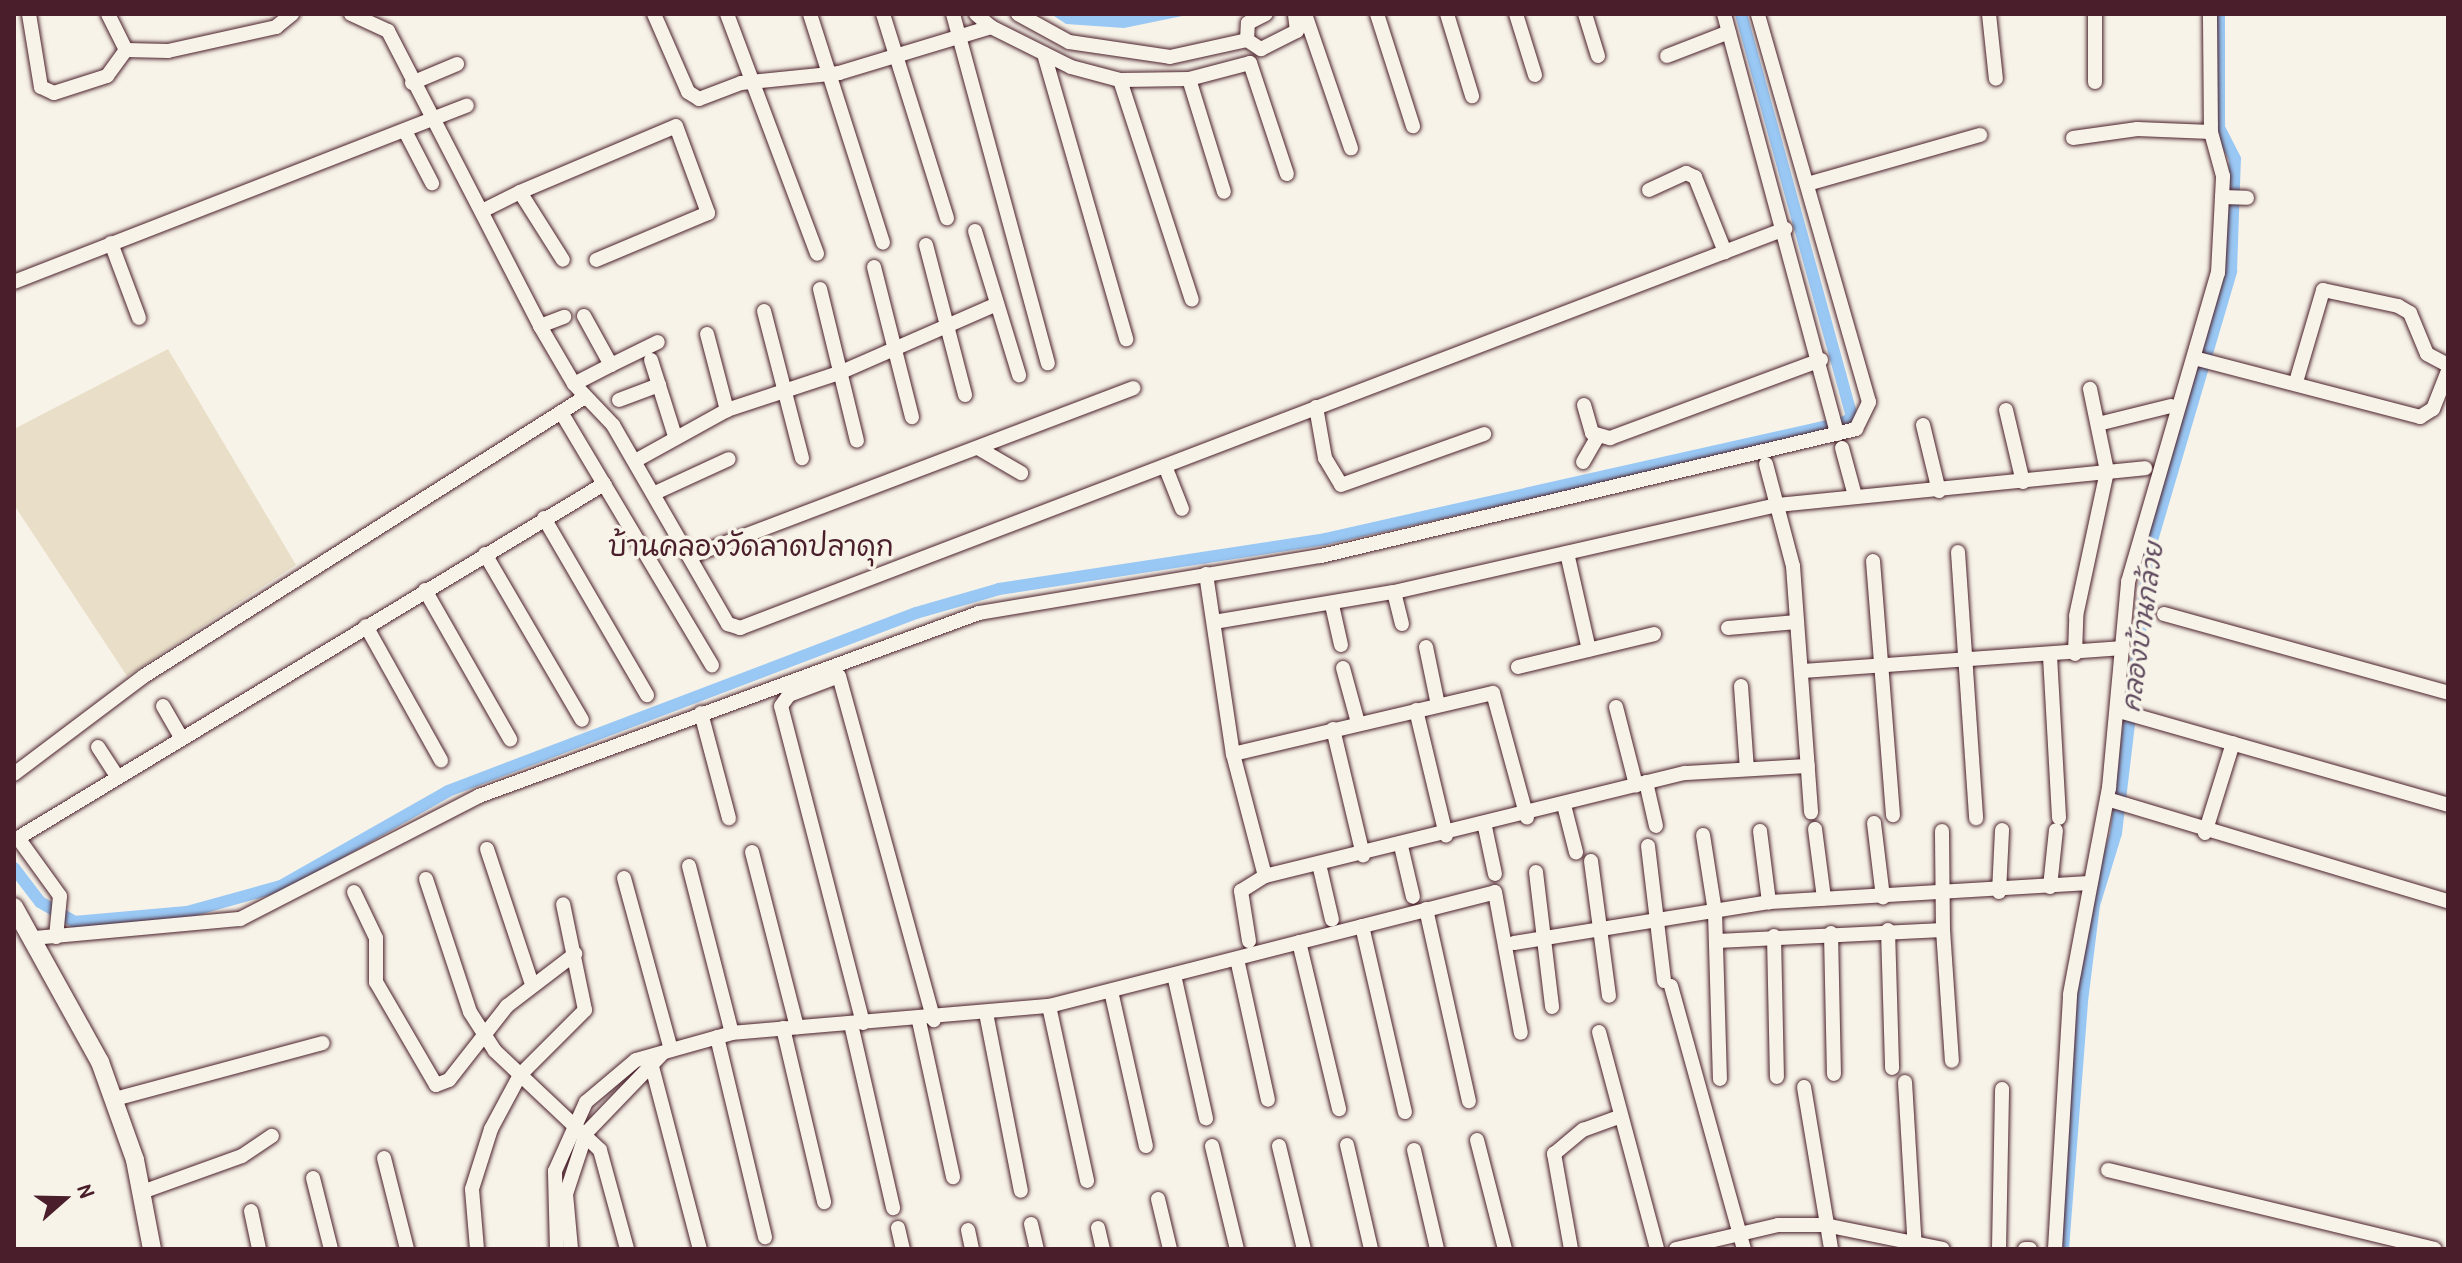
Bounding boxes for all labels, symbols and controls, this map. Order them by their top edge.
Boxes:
district label: บ้านคลองวัดลาดปลาดุก [608,529,894,563]
water label: คลองบ้านกล้วย [2115,540,2169,714]
north arrow [24,1159,104,1239]
text: N [70,1180,103,1201]

